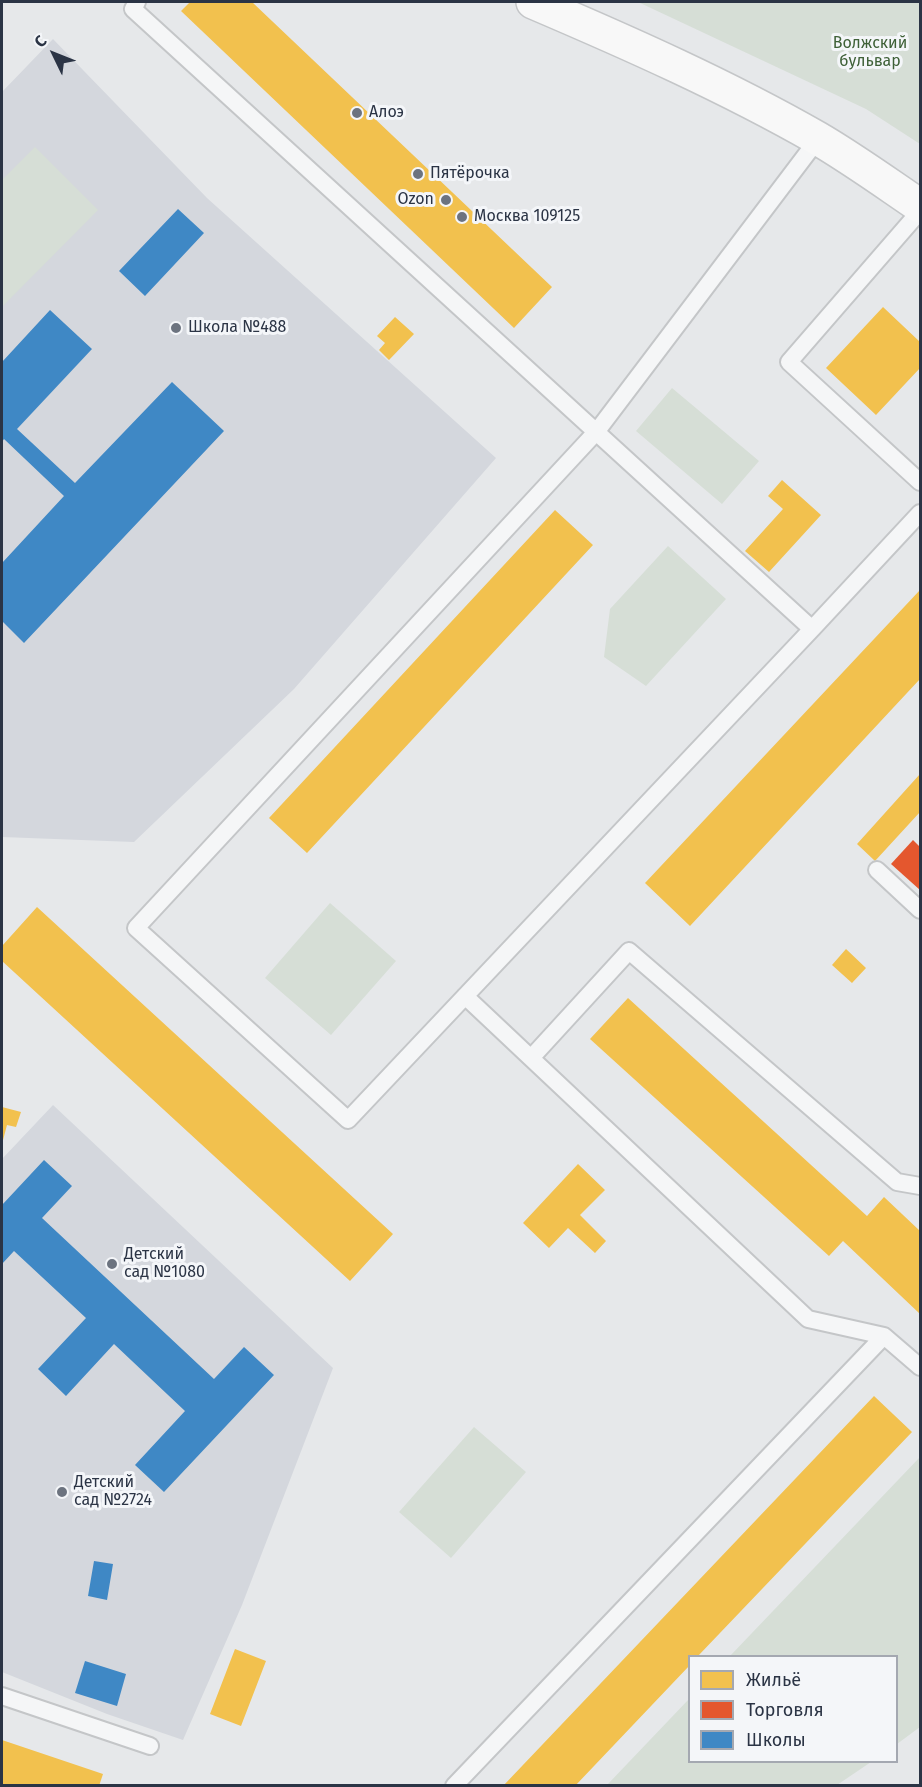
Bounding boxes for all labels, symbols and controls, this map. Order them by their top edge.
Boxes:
north arrow [24,24,84,84]
text: С [30,32,51,51]
park label: Волжский бульвар [833,34,907,72]
place label: Алоэ [369,103,404,123]
marker: Алоэ [350,106,364,120]
place label: Пятёрочка [430,164,510,184]
marker: Пятёрочка [411,167,425,181]
place label: Ozon [397,190,434,210]
marker: Ozon [439,193,453,207]
place label: Москва 109125 [474,207,580,227]
marker: Москва 109125 [455,210,469,224]
place label: Школа №488 [188,318,286,338]
marker: Школа №488 [169,321,183,335]
place label: Детский сад №1080 [124,1245,205,1283]
marker: Детский сад №1080 [105,1257,119,1271]
place label: Детский сад №2724 [74,1473,152,1511]
marker: Детский сад №2724 [55,1485,69,1499]
legend [688,1655,898,1763]
text: Жильё [746,1669,801,1691]
text: Торговля [746,1699,824,1721]
text: Школы [746,1729,806,1751]

